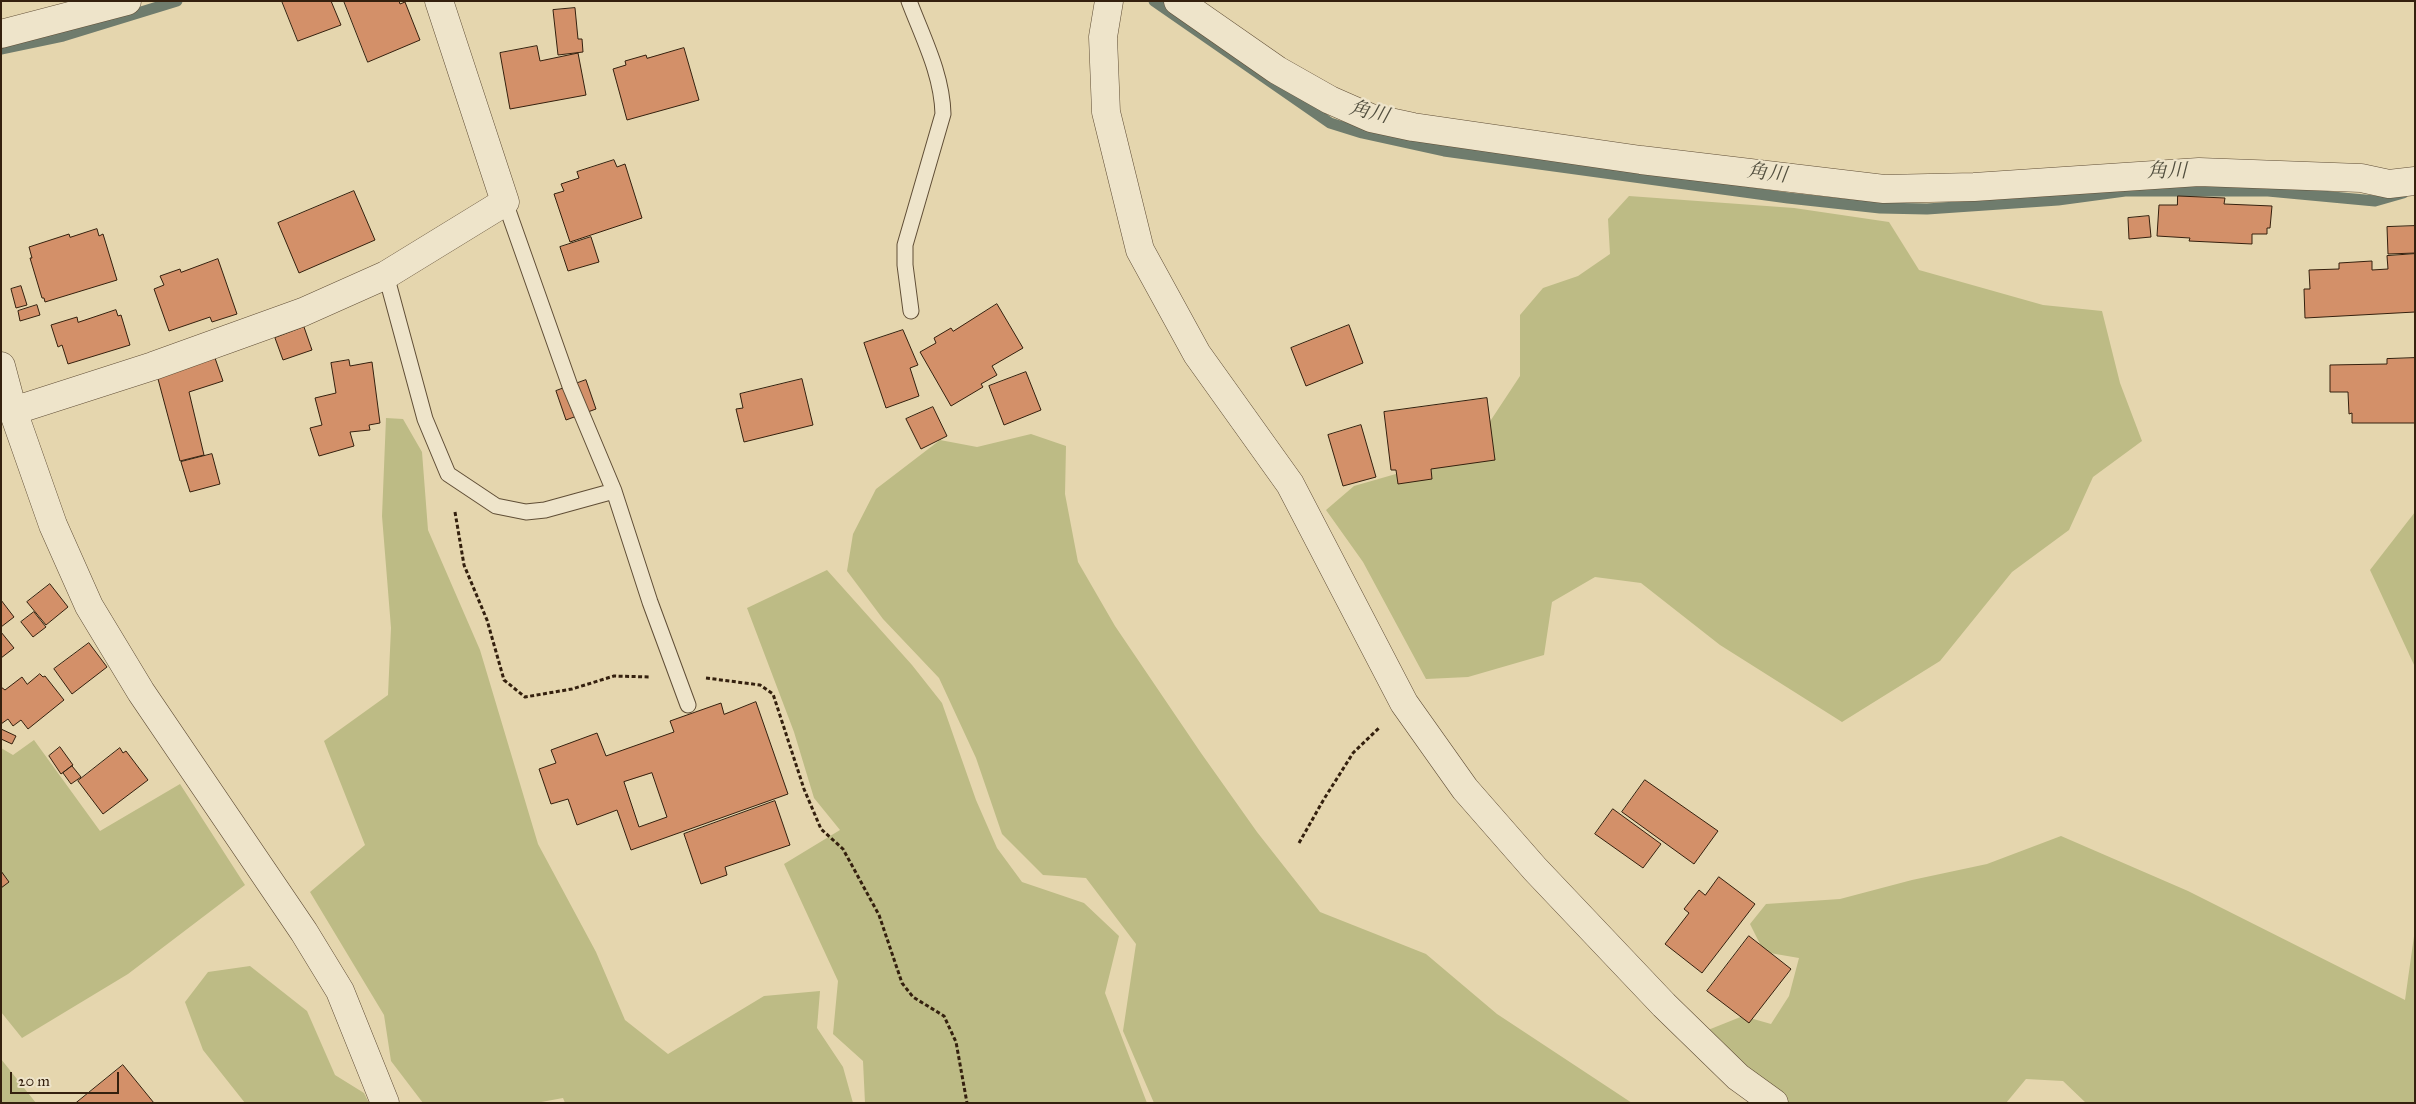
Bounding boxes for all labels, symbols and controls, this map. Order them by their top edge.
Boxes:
water label: 角川 [1347,97,1391,129]
water label: 角川 [1746,160,1788,188]
water label: 角川 [2147,160,2187,184]
scale bar [12,1062,121,1094]
text: 20 m [18,1072,50,1090]

